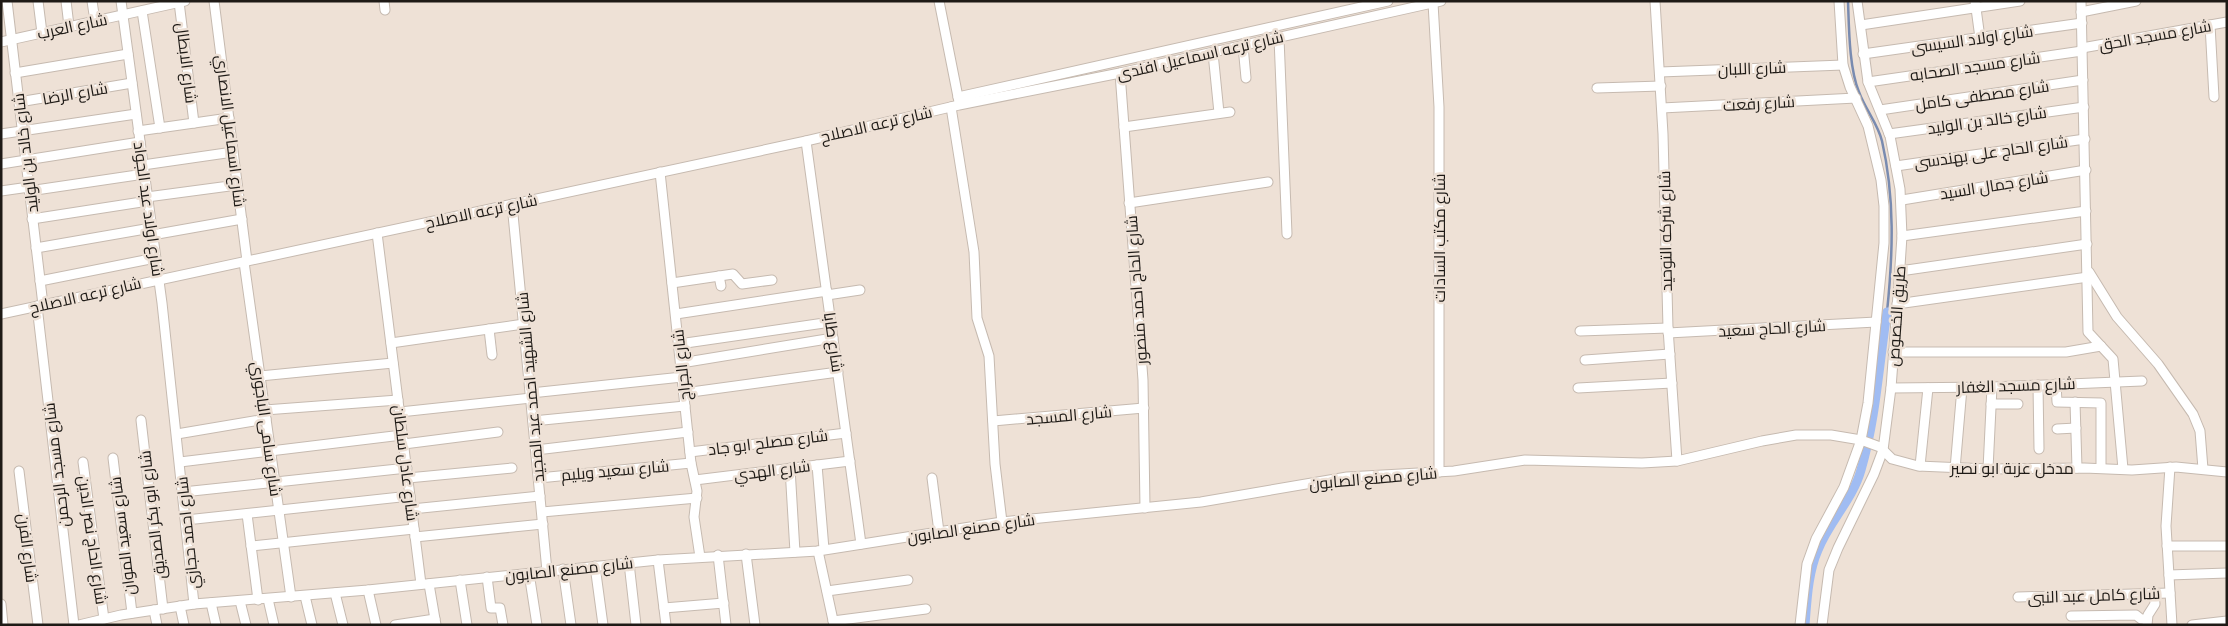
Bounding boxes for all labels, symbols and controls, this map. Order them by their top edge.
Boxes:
street label: شارع العرب [35,10,109,45]
street label: شارع مسجد الحق [2097,16,2213,57]
street label: شارع الابطال [170,22,201,105]
street label: شارع اولاد السيسى [1910,22,2035,59]
street label: شارع ترعه اسماعيل افندى [1115,27,1286,86]
street label: شارع مسجد الصحابه [1909,48,2042,87]
street label: شارع اسماعيل الانصاري [208,54,249,209]
street label: شارع اللبان [1717,58,1787,81]
street label: شارع مصطفى كامل [1914,77,2051,116]
street label: شارع الرضا [41,78,110,111]
street label: شارع خالد بن الوليد [9,92,44,214]
street label: شارع رفعت [1723,92,1796,117]
street label: شارع ترعه الاصلاح [818,102,934,149]
street label: شارع خالد بن الوليد [1926,103,2048,140]
street label: شارع الحاج على بهندسى [1913,132,2070,175]
street label: شارع اولاد عبد الجواد [128,140,167,278]
street label: شارع جمال السيد [1938,168,2050,205]
street label: شارع شركه التوحيد [1655,171,1678,291]
street label: شارع مكتب السادات [1430,173,1451,303]
street label: شارع ترعه الاصلاح [423,190,539,235]
street label: شارع الحاج احمد منصور [1122,215,1153,366]
street label: طريق الخصوص [1884,265,1910,367]
street label: شارع ترعه الاصلاح [27,273,143,320]
street label: شارع الشهيد احمد عبد المجيد [513,291,550,483]
street label: شارع طابا [818,311,847,374]
street label: شارع الحاج سعيد [1718,316,1826,343]
street label: شارع الجراج [668,328,697,402]
street label: شارع سامى الباجوري [244,360,285,498]
street label: شارع مسجد الغفار [1955,374,2076,399]
street label: شارع مسجد الرحمن [39,401,76,528]
street label: شارع المسجد [1025,402,1113,431]
street label: شارع عادل سلطان [387,404,422,522]
street label: شارع مصلح ابو جاد [707,426,829,461]
street label: شارع ابو بكر الصديق [135,449,172,580]
street label: شارع سعيد ويليم [560,456,670,487]
street label: شارع الهدي [733,456,812,489]
street label: مدخل عزبة ابو نصير [1949,459,2074,479]
street label: شارع مصنع الصابون [1308,463,1438,496]
street label: شارع الحاج نصر الدين [72,474,111,606]
street label: شارع سعيد الموان [106,475,141,596]
street label: شارع احمد حجازي [172,475,207,590]
street label: شارع مصنع الصابون [906,510,1036,549]
street label: شارع الفرن [12,513,41,584]
street label: شارع مصنع الصابون [504,553,634,588]
street label: شارع كامل عبد النبى [2027,584,2161,609]

